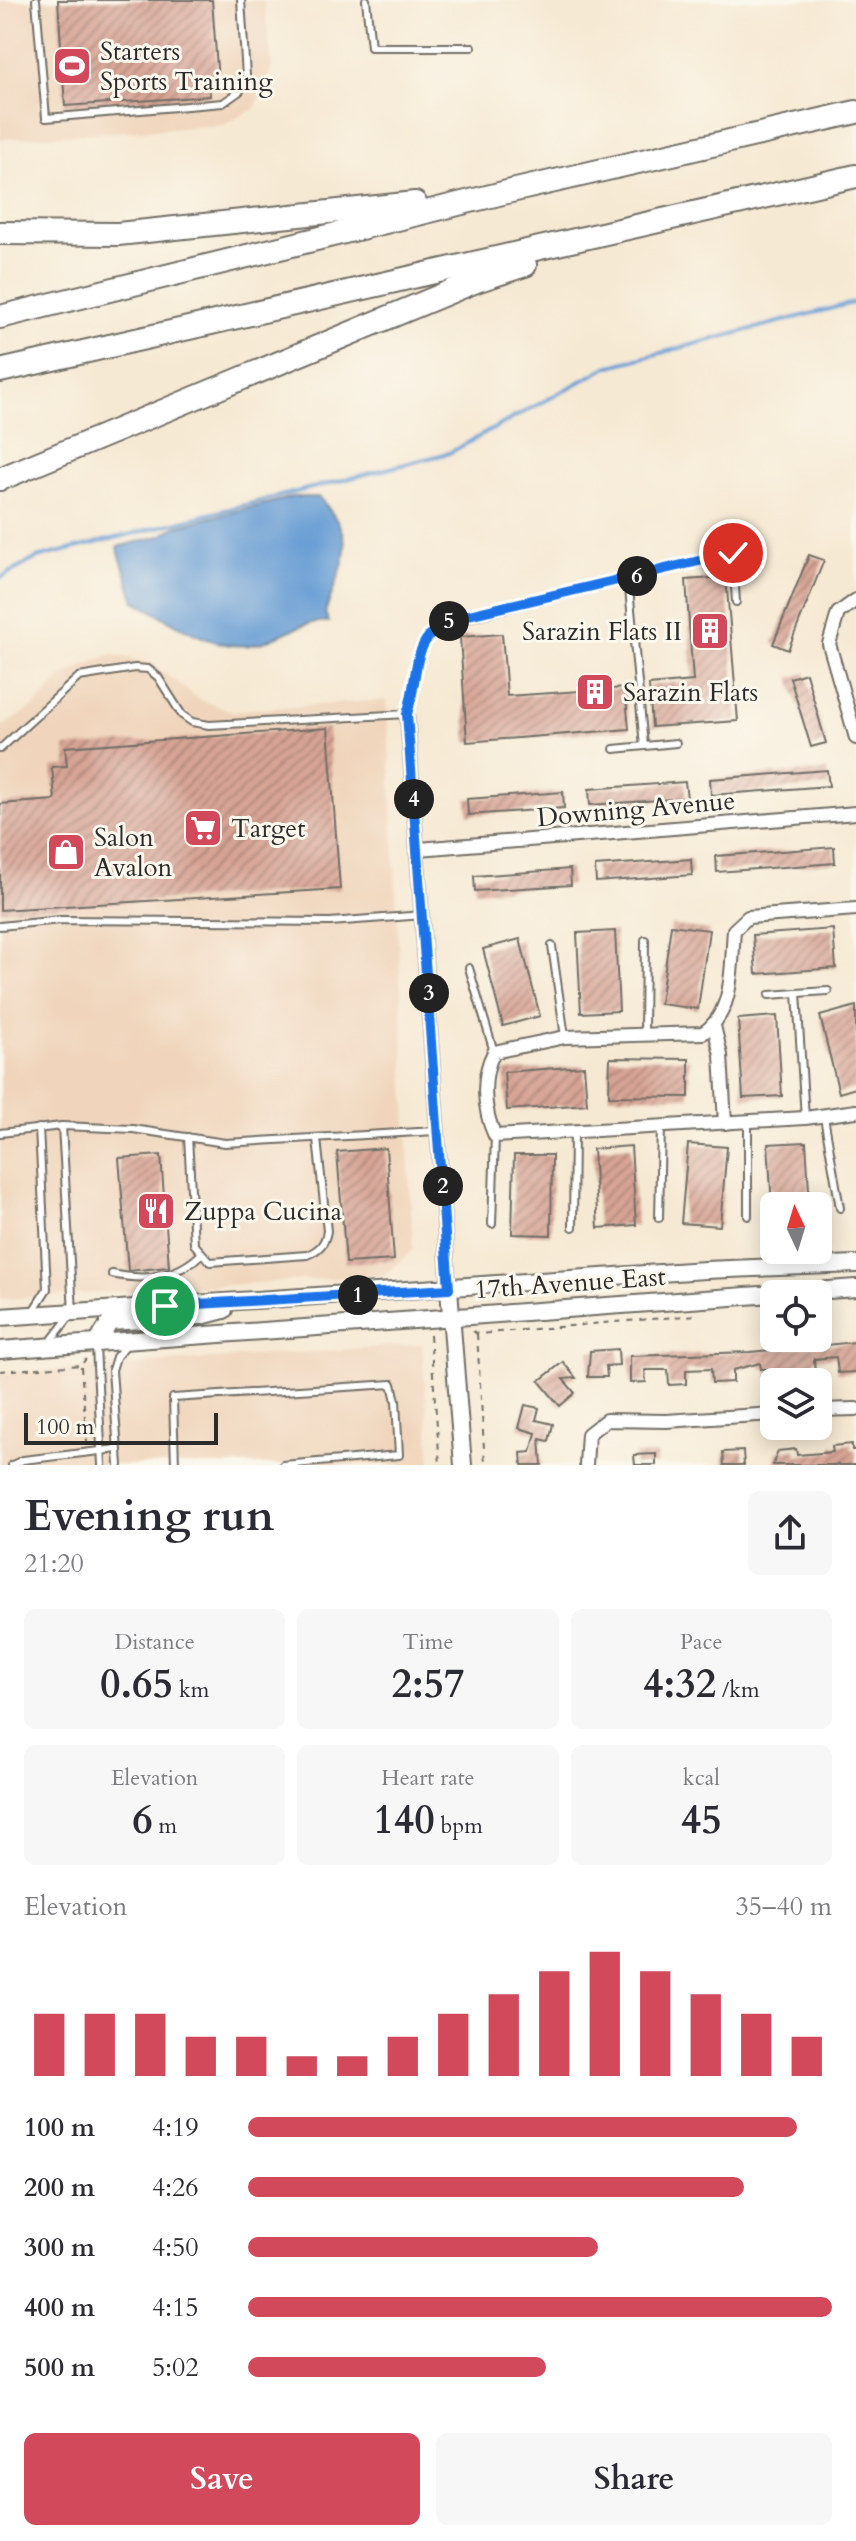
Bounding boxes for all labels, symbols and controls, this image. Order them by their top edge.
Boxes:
place label: Starters Sports Training [100,34,273,99]
sports icon: Starters Sports Training [51,45,93,87]
pin [699,519,767,587]
icon: check [711,531,755,575]
pin: 6 [617,556,657,596]
text: 6 [631,561,643,591]
pin: 5 [429,601,469,641]
text: 5 [443,606,455,636]
building icon: Sarazin Flats II [689,610,731,652]
place label: Sarazin Flats II [522,614,682,649]
building icon: Sarazin Flats [574,671,616,713]
place label: Sarazin Flats [623,675,758,710]
pin: 4 [394,779,434,819]
street label: Downing Avenue [535,783,737,835]
text: 4 [408,784,420,814]
supermarket icon: Target [182,807,224,849]
place label: Target [231,811,305,846]
place label: Salon Avalon [94,820,173,885]
shop icon: Salon Avalon [45,831,87,873]
pin: 3 [409,973,449,1013]
text: 3 [423,978,435,1008]
pin: 2 [423,1166,463,1206]
text: 2 [437,1171,449,1201]
restaurant icon: Zuppa Cucina [135,1190,177,1232]
north arrow [760,1192,832,1264]
map controls [760,1192,832,1440]
place label: Zuppa Cucina [184,1194,342,1229]
street label: 17th Avenue East [473,1259,667,1307]
pin [131,1272,199,1340]
pin: 1 [338,1275,378,1315]
text: 1 [352,1280,364,1310]
button: locate [760,1280,832,1352]
icon: arrive [143,1284,187,1328]
button: layers [760,1368,832,1440]
scale bar [24,1409,218,1445]
text: 100 m [36,1412,94,1442]
text: Evening run [24,1486,274,1546]
button: share [748,1491,832,1575]
text: 21:20 [24,1546,84,1581]
text: Distance [114,1627,195,1657]
text: Time [403,1627,453,1657]
text: Pace [680,1627,723,1657]
text: 0.65 [100,1657,173,1712]
text: 2:57 [391,1657,465,1712]
text: 4:32 [643,1657,716,1712]
text: km [173,1675,209,1705]
text: /km [716,1675,760,1705]
text: Elevation [111,1763,198,1793]
text: Heart rate [381,1763,475,1793]
text: kcal [683,1763,720,1793]
text: 6 [132,1793,153,1848]
text: 140 [373,1793,435,1848]
text: 45 [681,1793,722,1848]
text: m [153,1811,177,1841]
text: bpm [435,1811,483,1841]
text: Elevation [24,1889,127,1924]
text: 35–40 m [735,1889,832,1924]
text: 100 m [24,2110,95,2145]
text: 4:19 [152,2110,199,2145]
text: 200 m [24,2170,95,2205]
text: 4:26 [152,2170,199,2205]
text: 300 m [24,2230,95,2265]
text: 4:50 [152,2230,199,2265]
text: 400 m [24,2290,95,2325]
text: 4:15 [152,2290,199,2325]
text: 500 m [24,2350,95,2385]
text: 5:02 [152,2350,199,2385]
button: Save [24,2433,420,2525]
button: Share [436,2433,832,2525]

